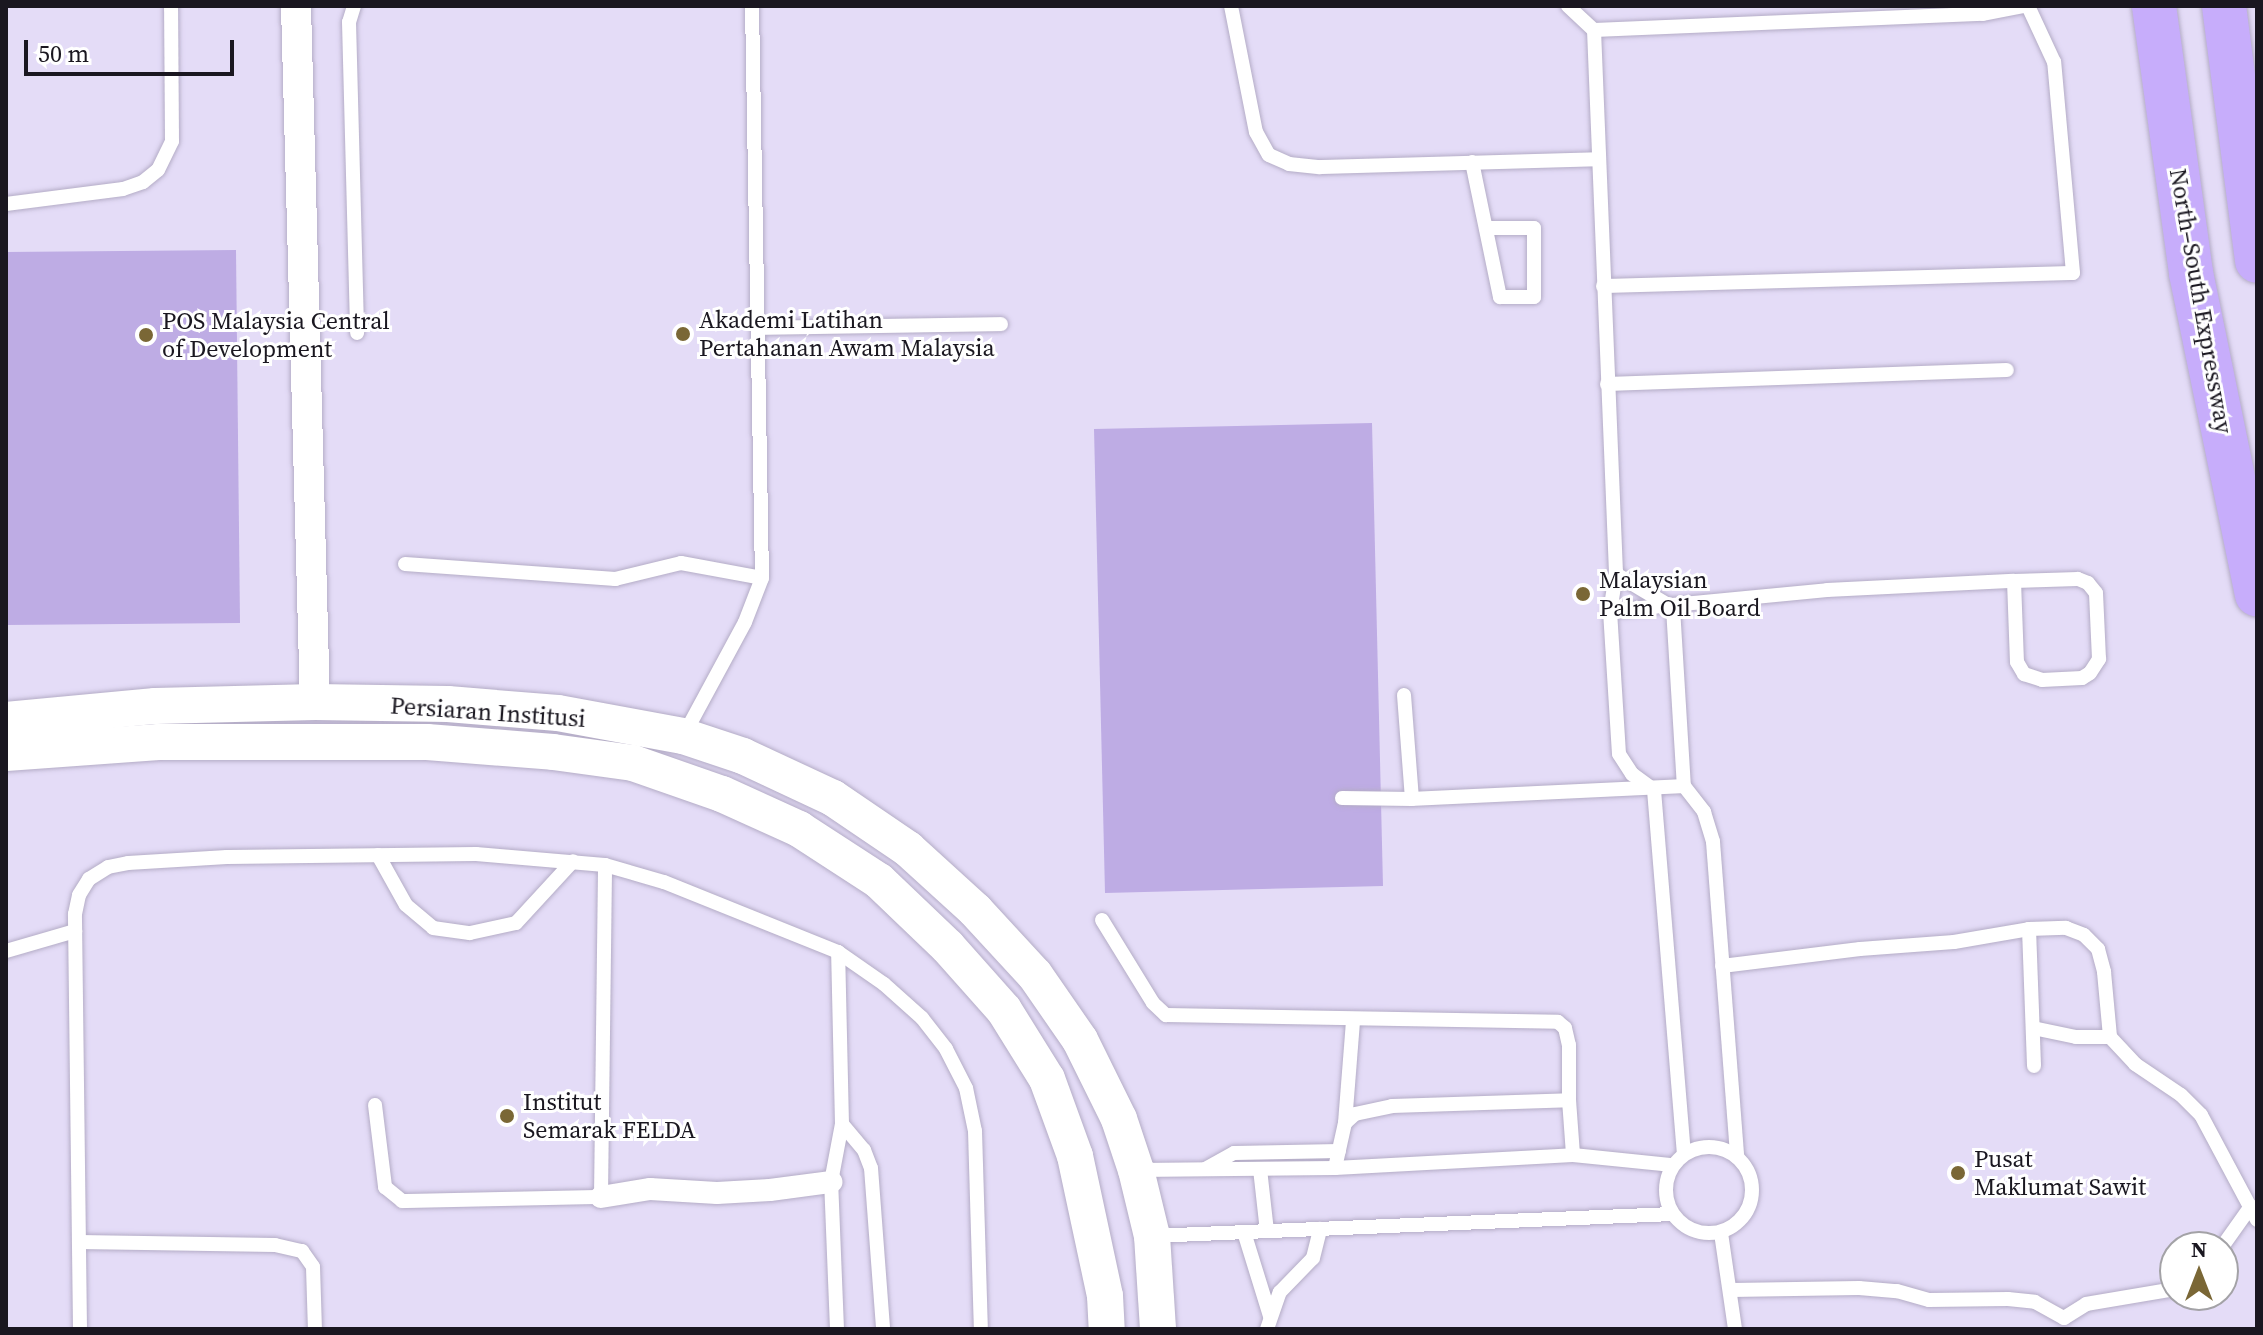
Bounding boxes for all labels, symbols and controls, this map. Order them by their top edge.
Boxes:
scale bar [28,24,238,74]
text: 50 m [38,37,89,70]
street label: North–South Expressway [2164,166,2238,436]
place label: Akademi Latihan Pertahanan Awam Malaysia [699,306,995,362]
place label: POS Malaysia Central of Development [162,307,390,363]
marker: Akademi Latihan Pertahanan Awam Malaysia [674,325,692,343]
marker: POS Malaysia Central of Development [137,326,155,344]
place label: Malaysian Palm Oil Board [1599,566,1760,622]
marker: Malaysian Palm Oil Board [1574,585,1592,603]
street label: Persiaran Institusi [389,691,587,733]
place label: Institut Semarak FELDA [523,1088,696,1144]
marker: Institut Semarak FELDA [498,1107,516,1125]
place label: Pusat Maklumat Sawit [1974,1145,2146,1201]
marker: Pusat Maklumat Sawit [1949,1164,1967,1182]
north arrow [2159,1231,2239,1311]
text: N [2191,1234,2207,1264]

